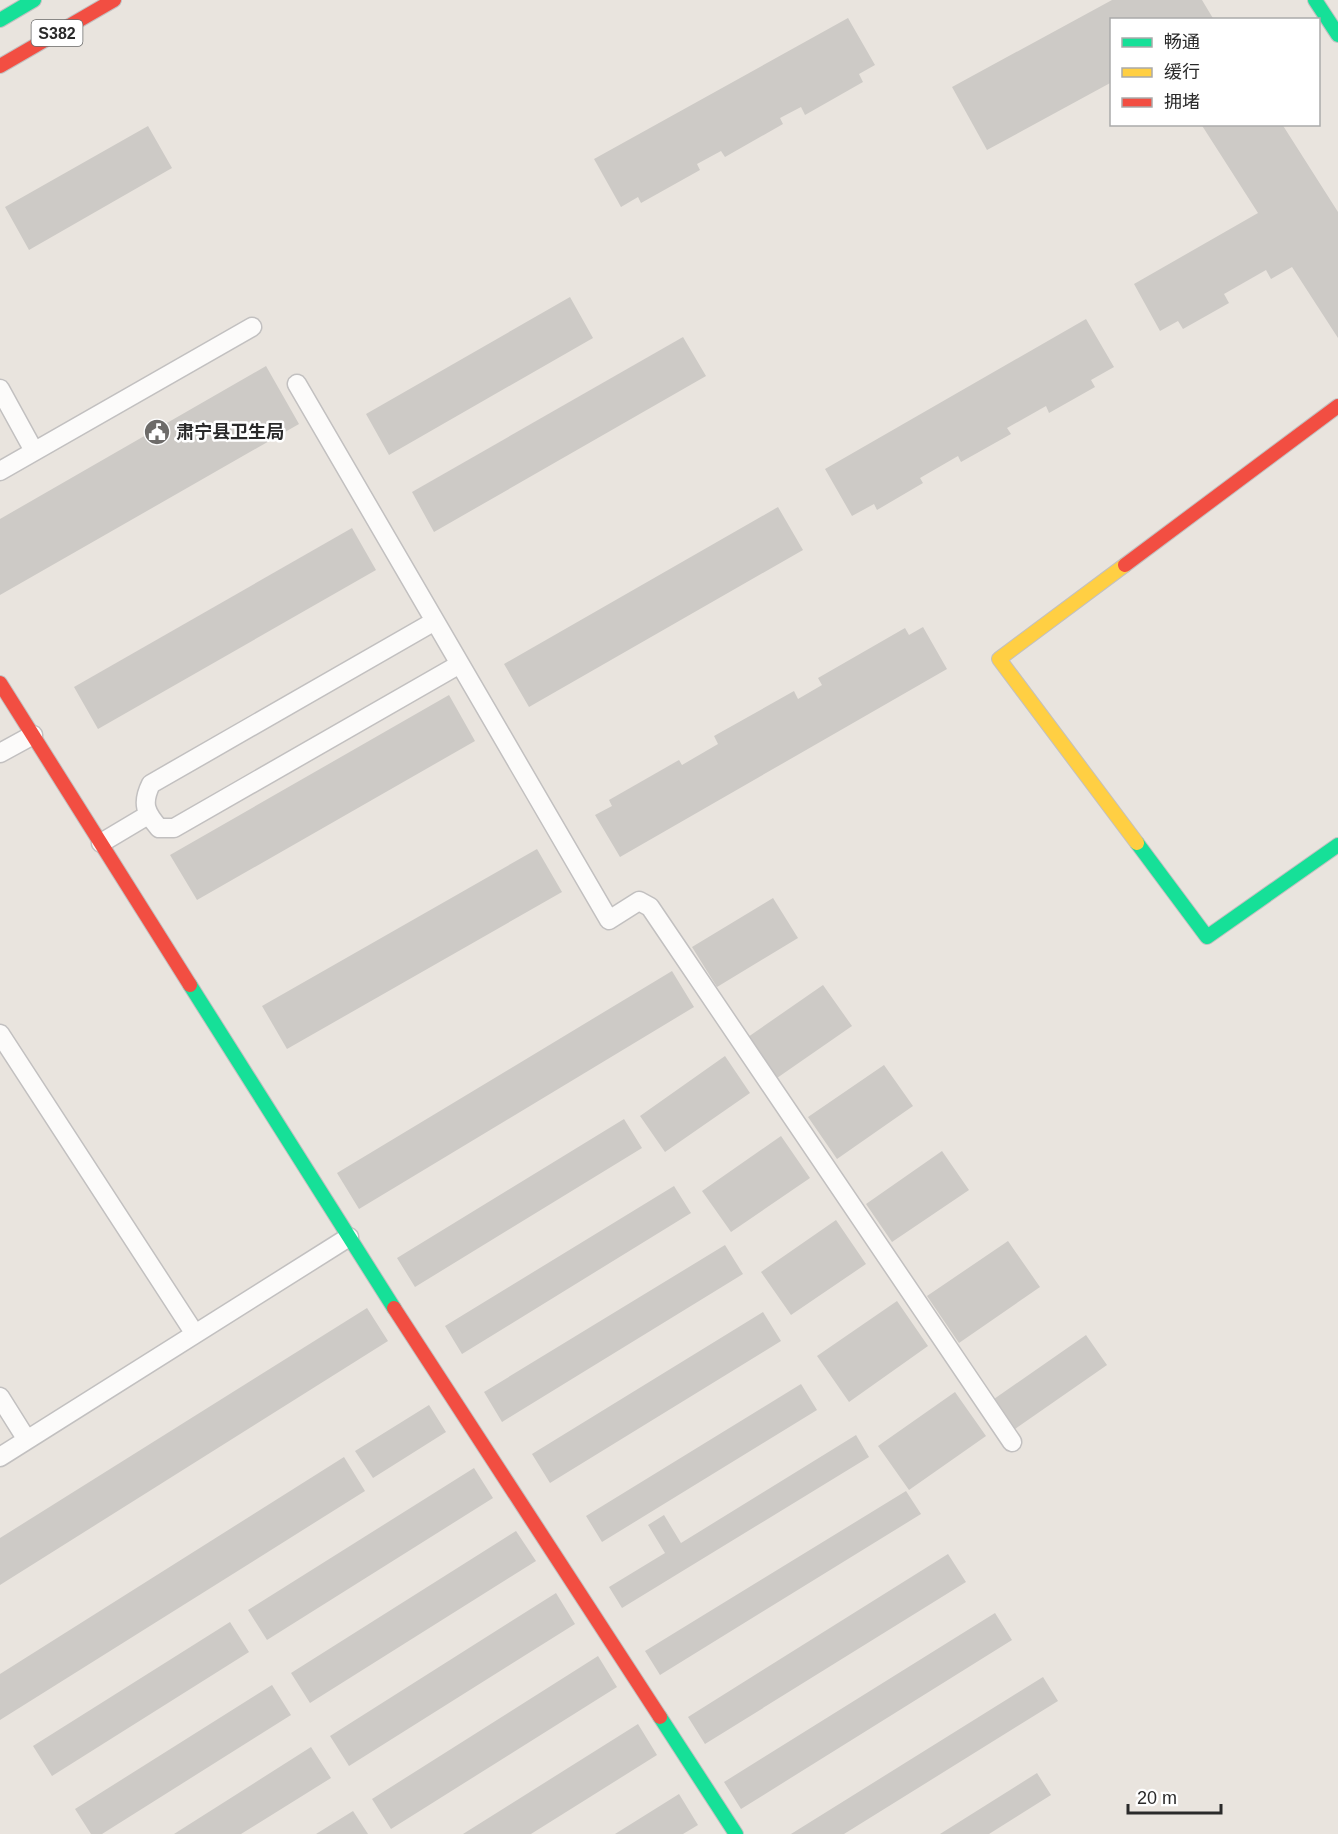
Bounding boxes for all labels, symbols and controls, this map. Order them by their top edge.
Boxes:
legend [1110,18,1320,126]
road number: S382 [32,20,82,46]
text: 畅通 [1164,32,1200,52]
text: 缓行 [1164,62,1200,82]
text: 拥堵 [1164,92,1200,112]
public building icon: 肃宁县卫生局 [142,417,172,447]
place label: 肃宁县卫生局 [176,422,284,442]
scale bar [1128,1777,1221,1815]
text: 20 m [1137,1788,1177,1808]

